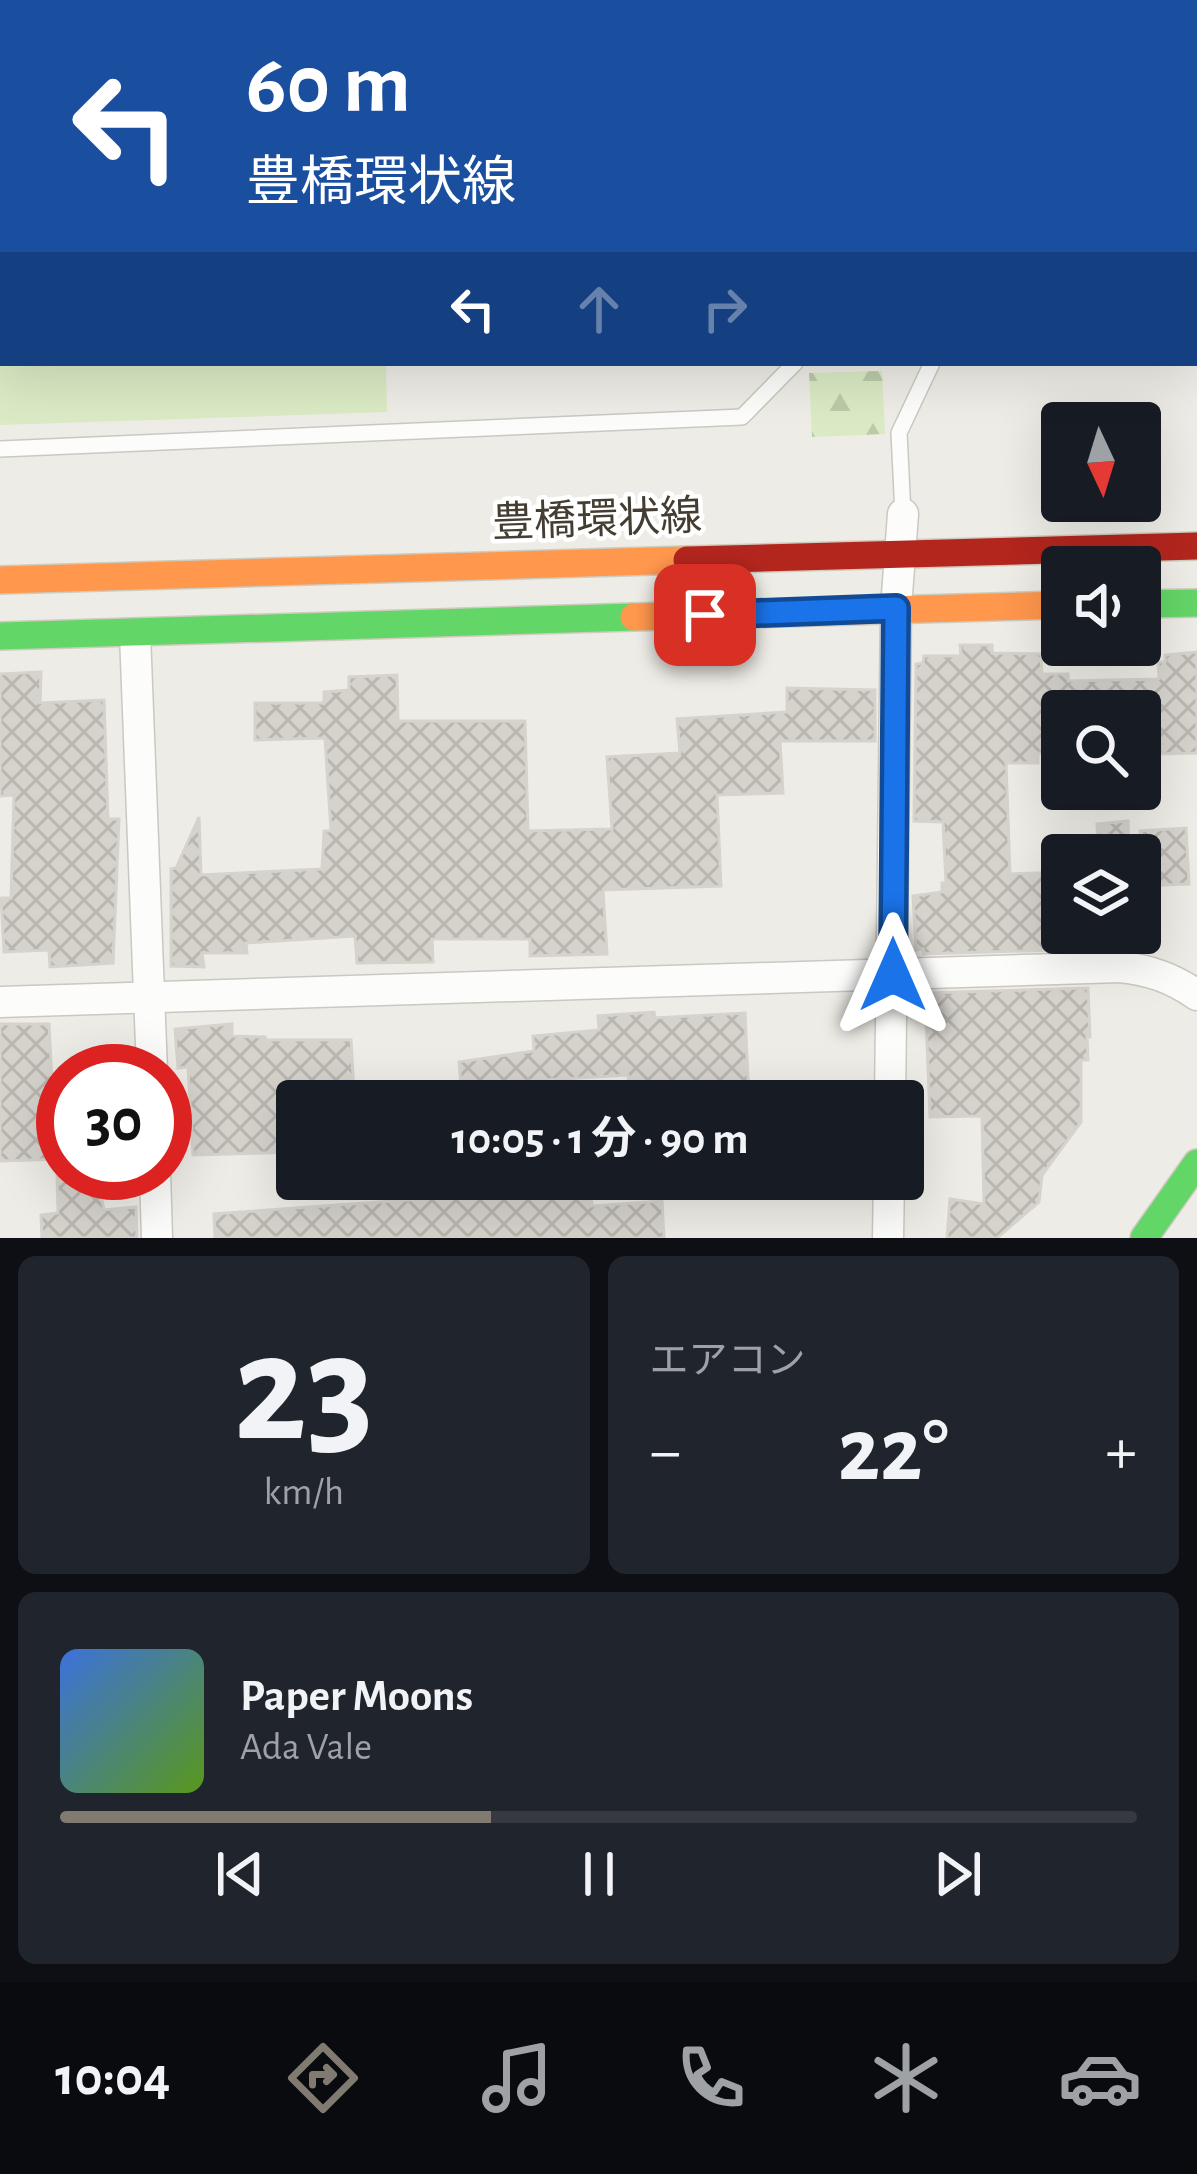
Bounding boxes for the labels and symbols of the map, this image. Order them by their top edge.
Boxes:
north arrow [1041,402,1161,522]
street label: 豊橋環状線 [491,493,703,545]
pin [654,564,756,666]
position arrow [830,912,956,1038]
speed limit sign: 30 [36,1044,192,1200]

